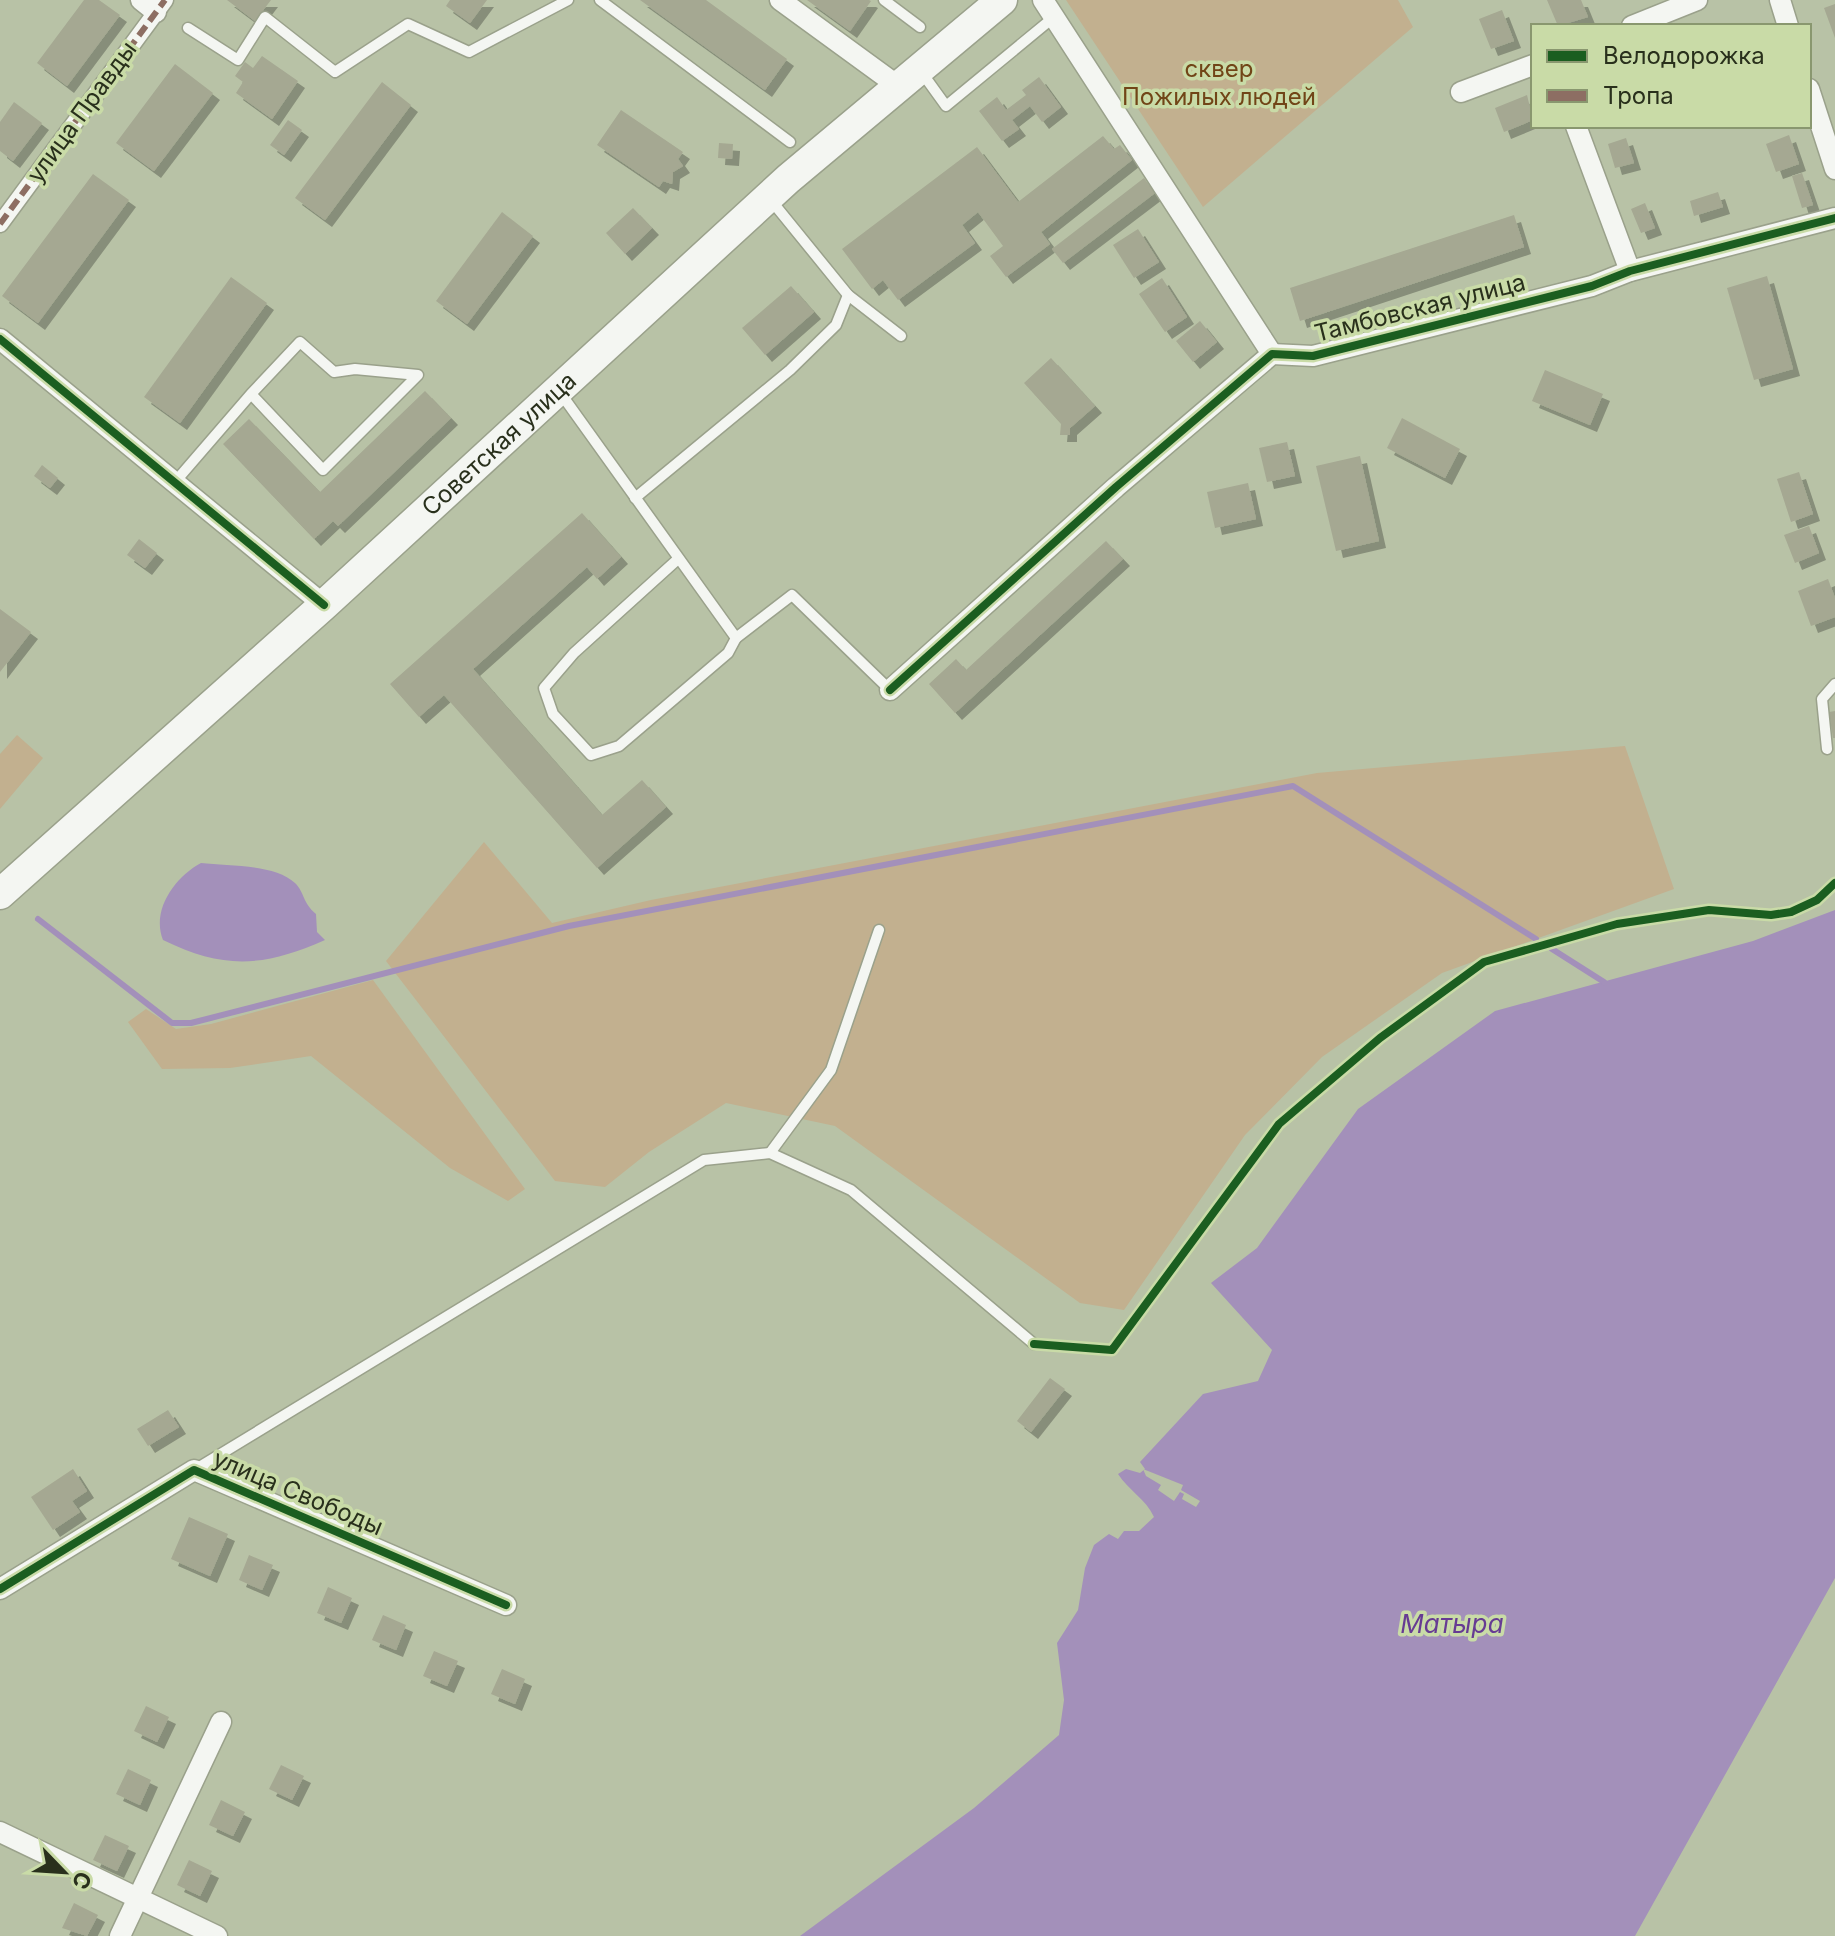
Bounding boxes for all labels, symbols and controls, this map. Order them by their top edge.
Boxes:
legend [1531,24,1811,128]
street label: улица Правды [21,35,143,188]
text: Велодорожка [1603,41,1765,70]
park label: сквер Пожилых людей [1122,54,1316,111]
text: Тропа [1603,81,1674,110]
street label: Тамбовская улица [1311,267,1528,348]
street label: Советская улица [416,366,582,522]
street label: улица Свободы [209,1444,388,1541]
water label: Матыра [1400,1608,1504,1639]
north arrow [24,1832,104,1912]
text: С [67,1868,97,1893]

